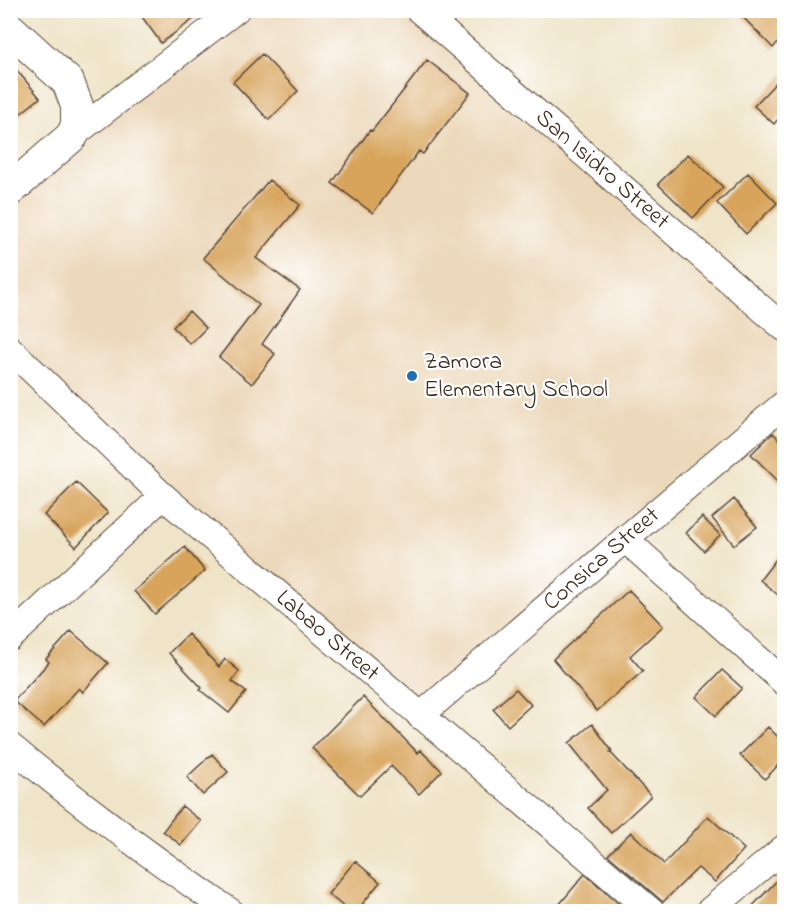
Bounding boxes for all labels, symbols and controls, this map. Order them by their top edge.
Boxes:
street label: San Isidro Street [527,101,677,238]
place label: Zamora Elementary School [424,345,608,409]
marker: Zamora Elementary School [405,369,419,383]
street label: Consica Street [536,499,668,620]
street label: Labao Street [268,582,387,690]

